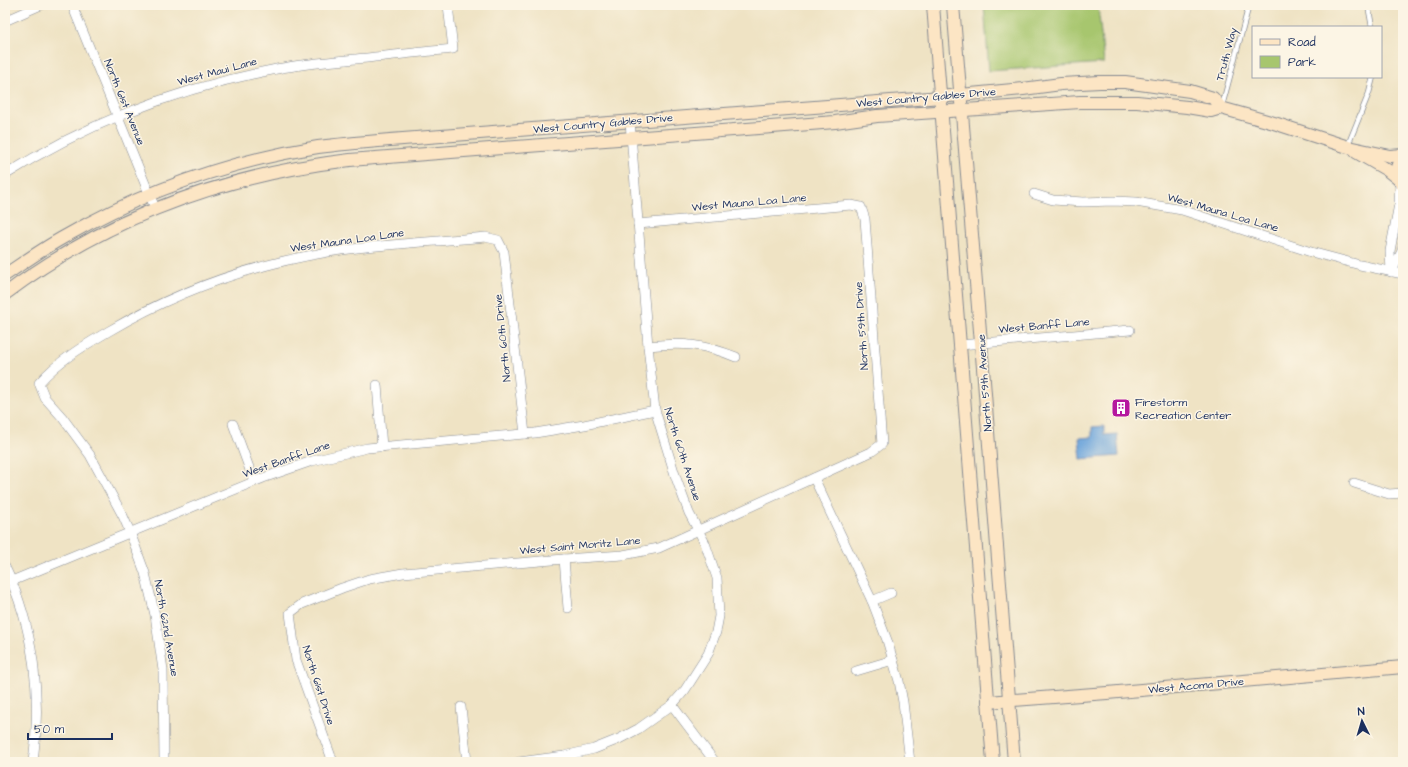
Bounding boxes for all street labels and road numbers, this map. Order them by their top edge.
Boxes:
street label: Truth Way [1212,26,1242,83]
street label: West Maui Lane [176,54,259,89]
street label: North 61st Avenue [100,57,149,148]
street label: West Country Gables Drive [856,84,997,112]
street label: West Country Gables Drive [533,110,674,138]
street label: West Mauna Loa Lane [1166,189,1280,236]
street label: West Mauna Loa Lane [691,190,807,215]
street label: West Mauna Loa Lane [289,225,405,256]
street label: North 59th Drive [851,281,872,371]
street label: North 60th Drive [490,293,515,383]
street label: West Banff Lane [998,314,1090,337]
street label: North 59th Avenue [974,334,995,432]
street label: North 60th Avenue [660,406,705,503]
street label: West Banff Lane [240,437,332,481]
street label: West Saint Moritz Lane [519,533,641,558]
street label: North 62nd Avenue [151,579,182,678]
street label: North 61st Drive [299,644,338,727]
street label: West Acoma Drive [1148,674,1245,697]

